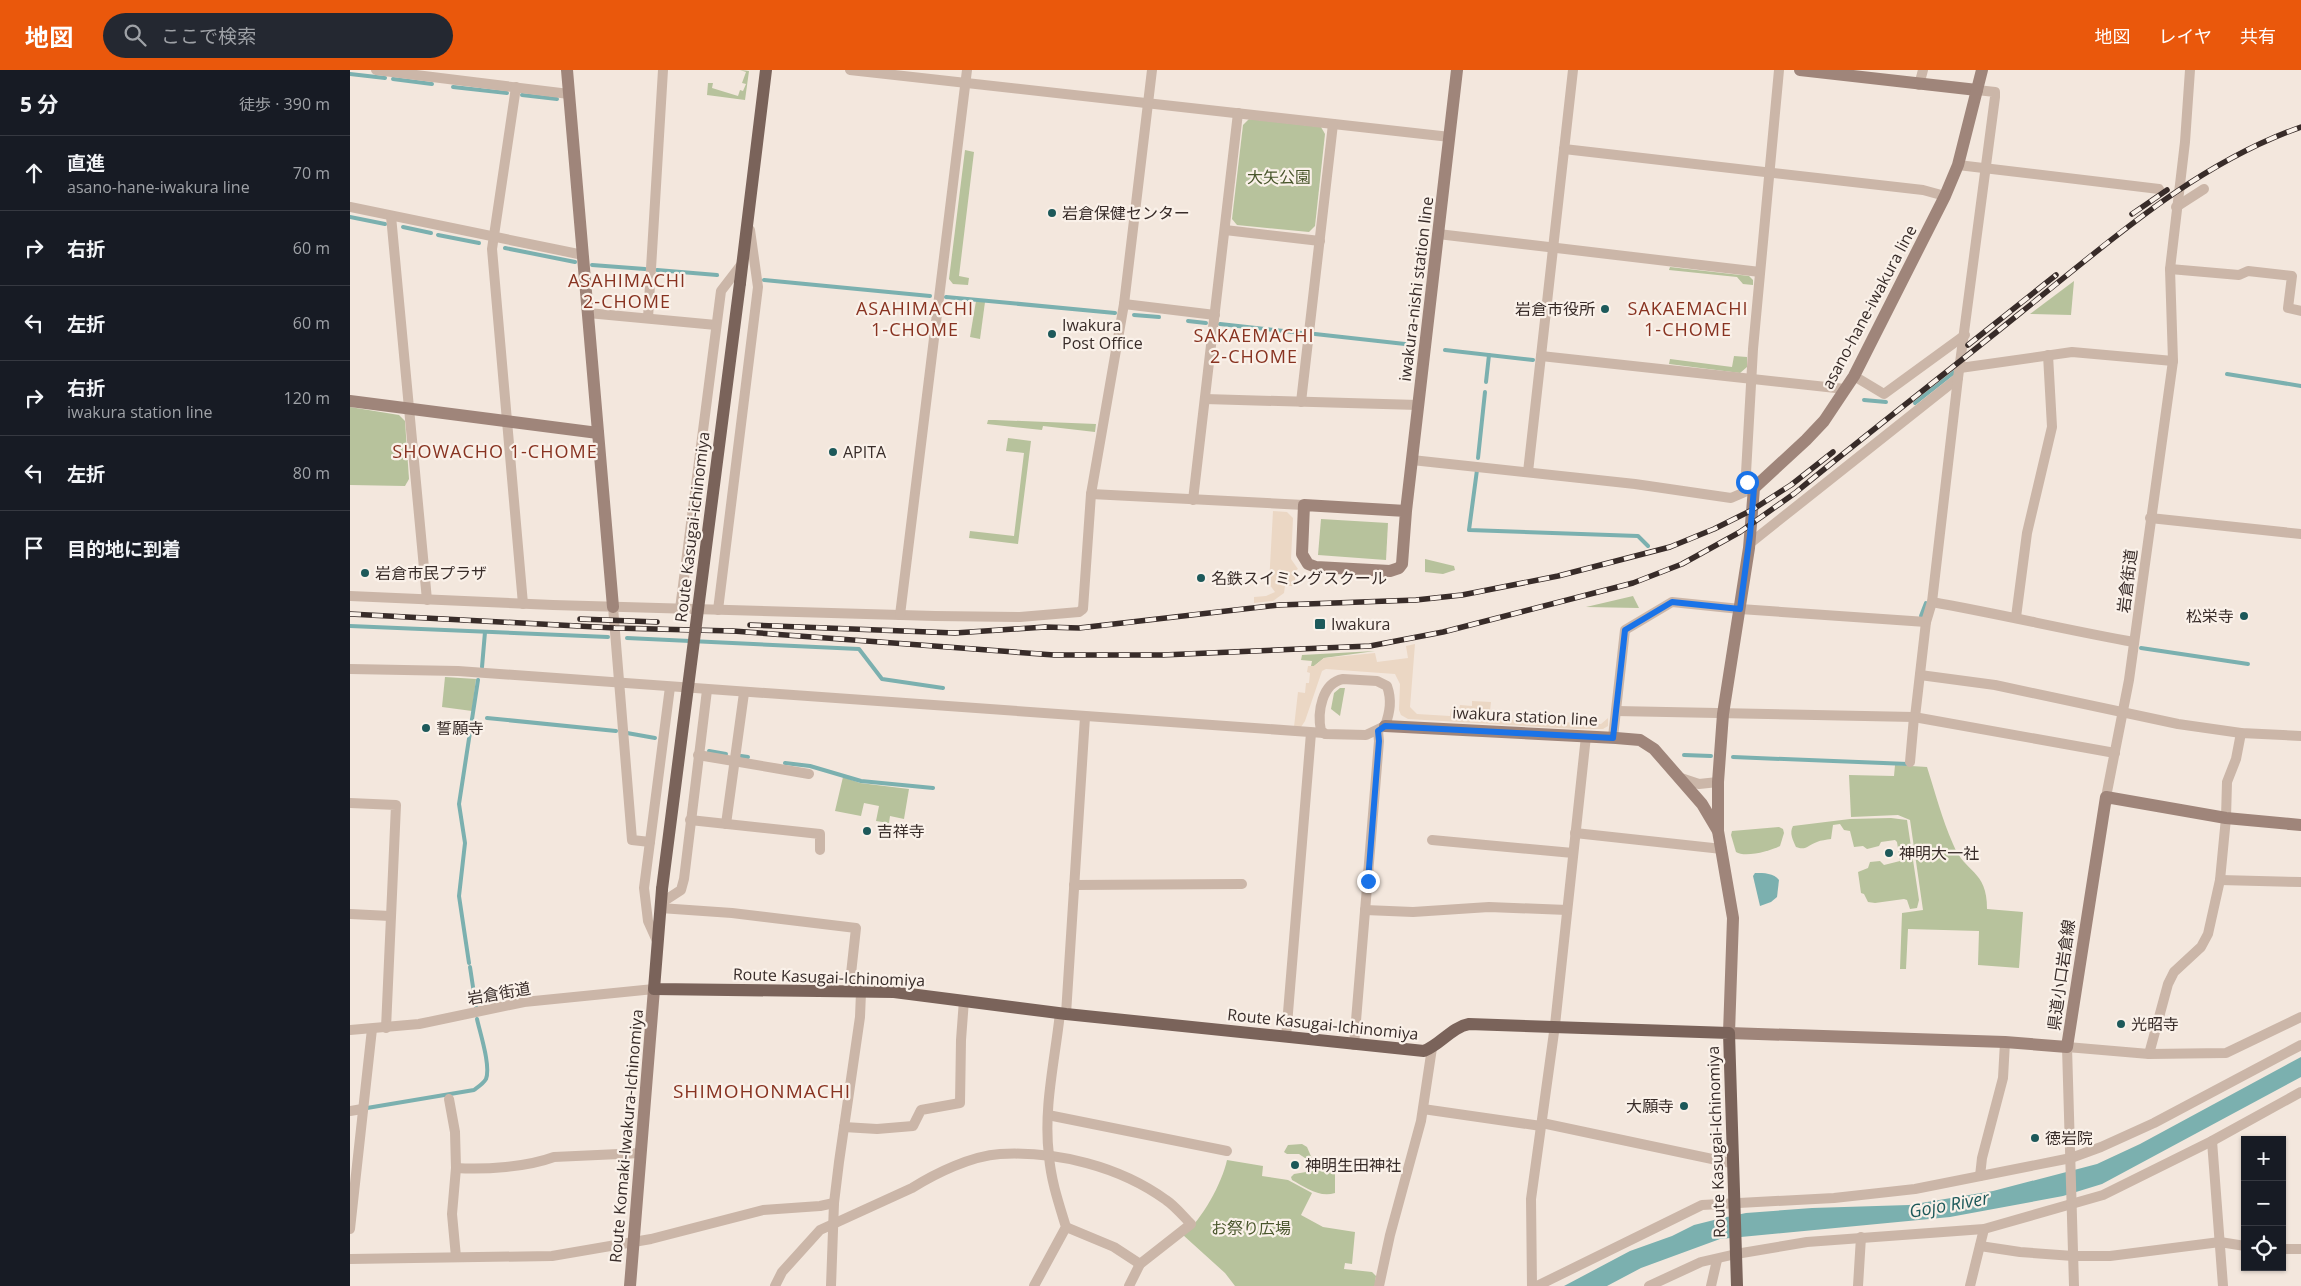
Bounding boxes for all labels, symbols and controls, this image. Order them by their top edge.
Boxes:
search box [103,13,453,58]
text: 地図 [25,20,73,53]
icon: search [121,21,149,49]
text: ここで検索 [161,23,256,49]
text: 地図 [2095,24,2131,48]
text: レイヤ [2159,24,2212,48]
text: 共有 [2240,24,2276,48]
text: 5 分 [20,90,58,118]
text: 徒歩 · 390 m [239,93,330,115]
text: 直進 [67,150,105,176]
icon: ahead [20,159,48,187]
text: 70 m [293,162,330,184]
park label: 大矢公園 [1247,166,1311,188]
text: asano-hane-iwakura line [67,176,250,198]
street label: iwakura-nishi station line [1394,195,1438,383]
place label: 岩倉保健センター [1062,202,1190,224]
marker: 岩倉保健センター [1046,207,1058,219]
street label: asano-hane-iwakura line [1816,221,1922,393]
icon: right [20,234,48,262]
text: 右折 [67,236,105,262]
text: 60 m [293,237,330,259]
district label: ASAHIMACHI 2-CHOME [568,268,686,313]
district label: ASAHIMACHI 1-CHOME [856,296,974,341]
district label: SAKAEMACHI 1-CHOME [1628,296,1748,341]
place label: 岩倉市役所 [1515,298,1595,320]
marker: 岩倉市役所 [1599,303,1611,315]
icon: left [20,309,48,337]
text: 左折 [67,311,105,337]
text: 60 m [293,312,330,334]
place label: Iwakura Post Office [1062,314,1143,354]
district label: SAKAEMACHI 2-CHOME [1194,323,1314,368]
marker: Iwakura Post Office [1046,328,1058,340]
text: 右折 [67,375,105,401]
icon: right [20,384,48,412]
text: 120 m [284,387,330,409]
text: iwakura station line [67,401,213,423]
street label: Route Kasugai-ichinomiya [669,430,715,624]
district label: SHOWACHO 1-CHOME [392,439,598,463]
place label: APITA [843,441,887,463]
marker: APITA [827,446,839,458]
icon: left [20,459,48,487]
text: 左折 [67,461,105,487]
text: 80 m [293,462,330,484]
route start [1736,471,1759,494]
icon: arrive [20,534,48,562]
text: 目的地に到着 [67,536,181,562]
street label: 岩倉街道 [2112,548,2142,614]
place label: 岩倉市民プラザ [375,562,487,584]
marker: 岩倉市民プラザ [359,567,371,579]
place label: 名鉄スイミングスクール [1211,567,1387,589]
marker: 名鉄スイミングスクール [1195,572,1207,584]
place label: 松栄寺 [2186,605,2234,627]
marker: 松栄寺 [2238,610,2250,622]
place label: Iwakura [1331,613,1390,635]
marker: Iwakura [1313,617,1327,631]
street label: iwakura station line [1452,701,1598,731]
place label: 誓願寺 [436,717,484,739]
marker: 誓願寺 [420,722,432,734]
place label: 吉祥寺 [877,820,925,842]
marker: 吉祥寺 [861,825,873,837]
place label: 神明大一社 [1899,842,1979,864]
marker: 神明大一社 [1883,847,1895,859]
route end [1357,870,1380,893]
street label: 県道小口岩倉線 [2042,918,2080,1032]
street label: Route Kasugai-Ichinomiya [733,963,925,991]
street label: 岩倉街道 [466,977,532,1009]
street label: Route Kasugai-Ichinomiya [1226,1003,1420,1045]
street label: Route Komaki-Iwakura-Ichinomiya [604,1008,648,1264]
place label: 光昭寺 [2131,1013,2179,1035]
marker: 光昭寺 [2115,1018,2127,1030]
street label: Route Kasugai-Ichinomiya [1702,1046,1730,1238]
district label: SHIMOHONMACHI [673,1078,851,1104]
place label: 大願寺 [1626,1095,1674,1117]
marker: 大願寺 [1678,1100,1690,1112]
place label: 徳岩院 [2045,1127,2093,1149]
marker: 徳岩院 [2029,1132,2041,1144]
map controls [2241,1136,2286,1271]
button: + [2241,1136,2286,1181]
place label: 神明生田神社 [1305,1154,1401,1176]
marker: 神明生田神社 [1289,1159,1301,1171]
button: − [2241,1181,2286,1226]
water label: Gojo River [1907,1185,1992,1223]
park label: お祭り広場 [1211,1217,1291,1239]
button: locate [2241,1226,2286,1271]

